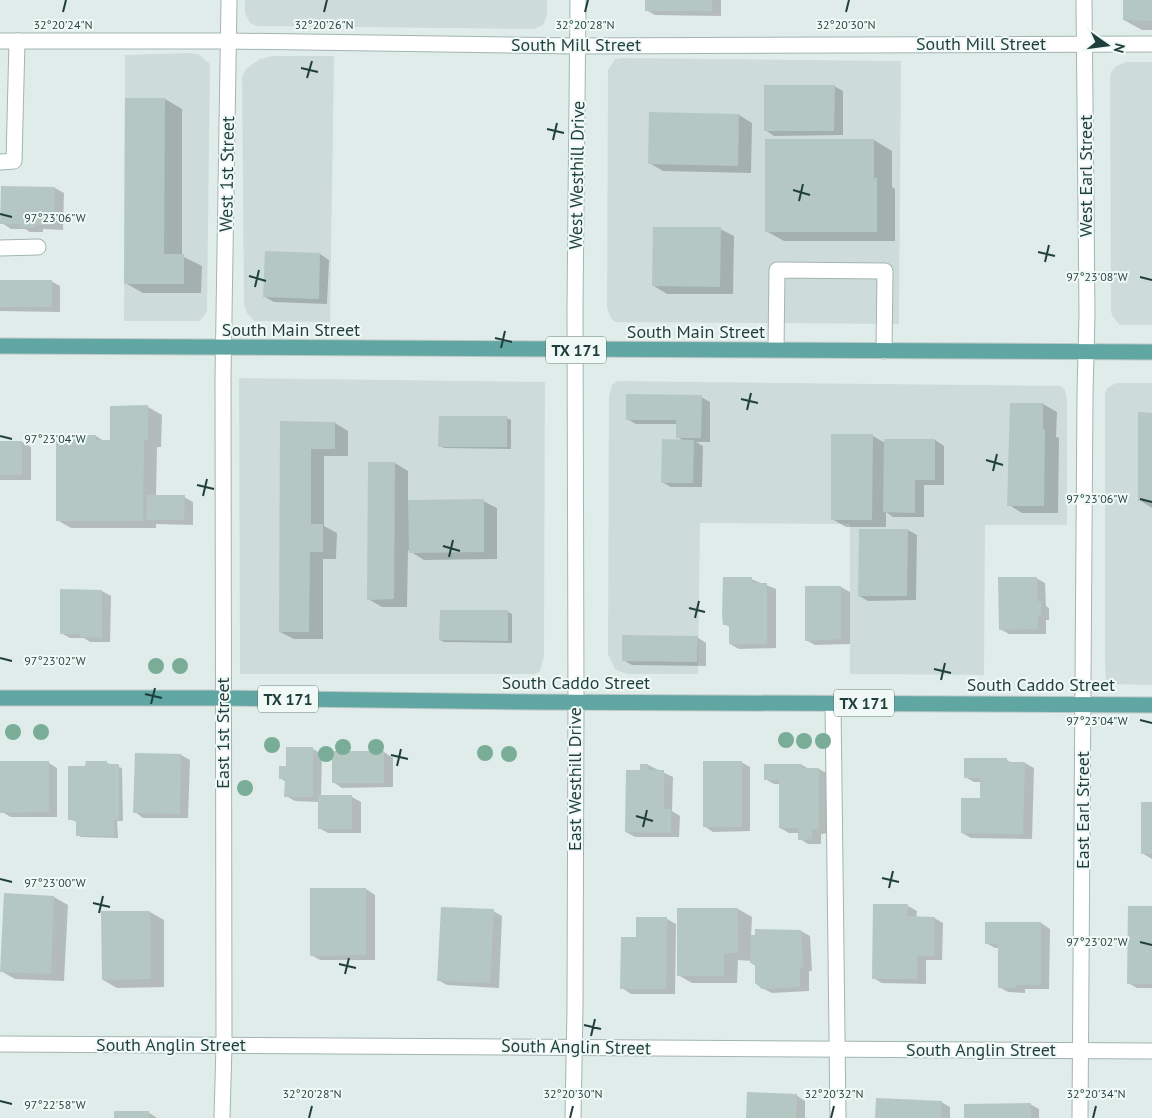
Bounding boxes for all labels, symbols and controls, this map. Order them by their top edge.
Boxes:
text: 32°20'24"N [33,17,93,32]
text: 32°20'26"N [294,17,354,32]
text: 32°20'28"N [555,17,615,32]
text: 32°20'30"N [816,17,876,32]
north arrow [1082,20,1132,70]
street label: South Mill Street [916,32,1046,55]
street label: South Mill Street [511,33,641,56]
text: N [1110,42,1129,55]
street label: West Westhill Drive [564,100,589,250]
street label: West Earl Street [1074,115,1097,237]
street label: West 1st Street [214,116,239,232]
text: 97°23'06"W [24,210,86,225]
text: 97°23'08"W [1066,269,1128,284]
street label: South Main Street [222,318,360,341]
street label: South Main Street [627,320,765,343]
road number: TX 171 [546,336,606,364]
text: 97°23'04"W [24,431,86,446]
text: 97°23'06"W [1066,491,1128,506]
text: 97°23'02"W [24,653,86,668]
street label: South Caddo Street [502,671,650,694]
street label: South Caddo Street [967,673,1115,696]
street label: East 1st Street [211,677,234,789]
road number: TX 171 [258,686,318,712]
road number: TX 171 [834,690,894,716]
street label: East Westhill Drive [563,707,586,851]
text: 97°23'04"W [1066,713,1128,728]
street label: East Earl Street [1071,751,1094,869]
text: 97°23'00"W [24,875,86,890]
text: 97°23'02"W [1066,934,1128,949]
street label: South Anglin Street [96,1033,246,1056]
street label: South Anglin Street [501,1034,651,1059]
street label: South Anglin Street [906,1038,1056,1061]
text: 32°20'28"N [282,1086,342,1101]
text: 32°20'30"N [543,1086,603,1101]
text: 32°20'32"N [804,1086,864,1101]
text: 32°20'34"N [1066,1086,1126,1101]
text: 97°22'58"W [24,1097,86,1112]

